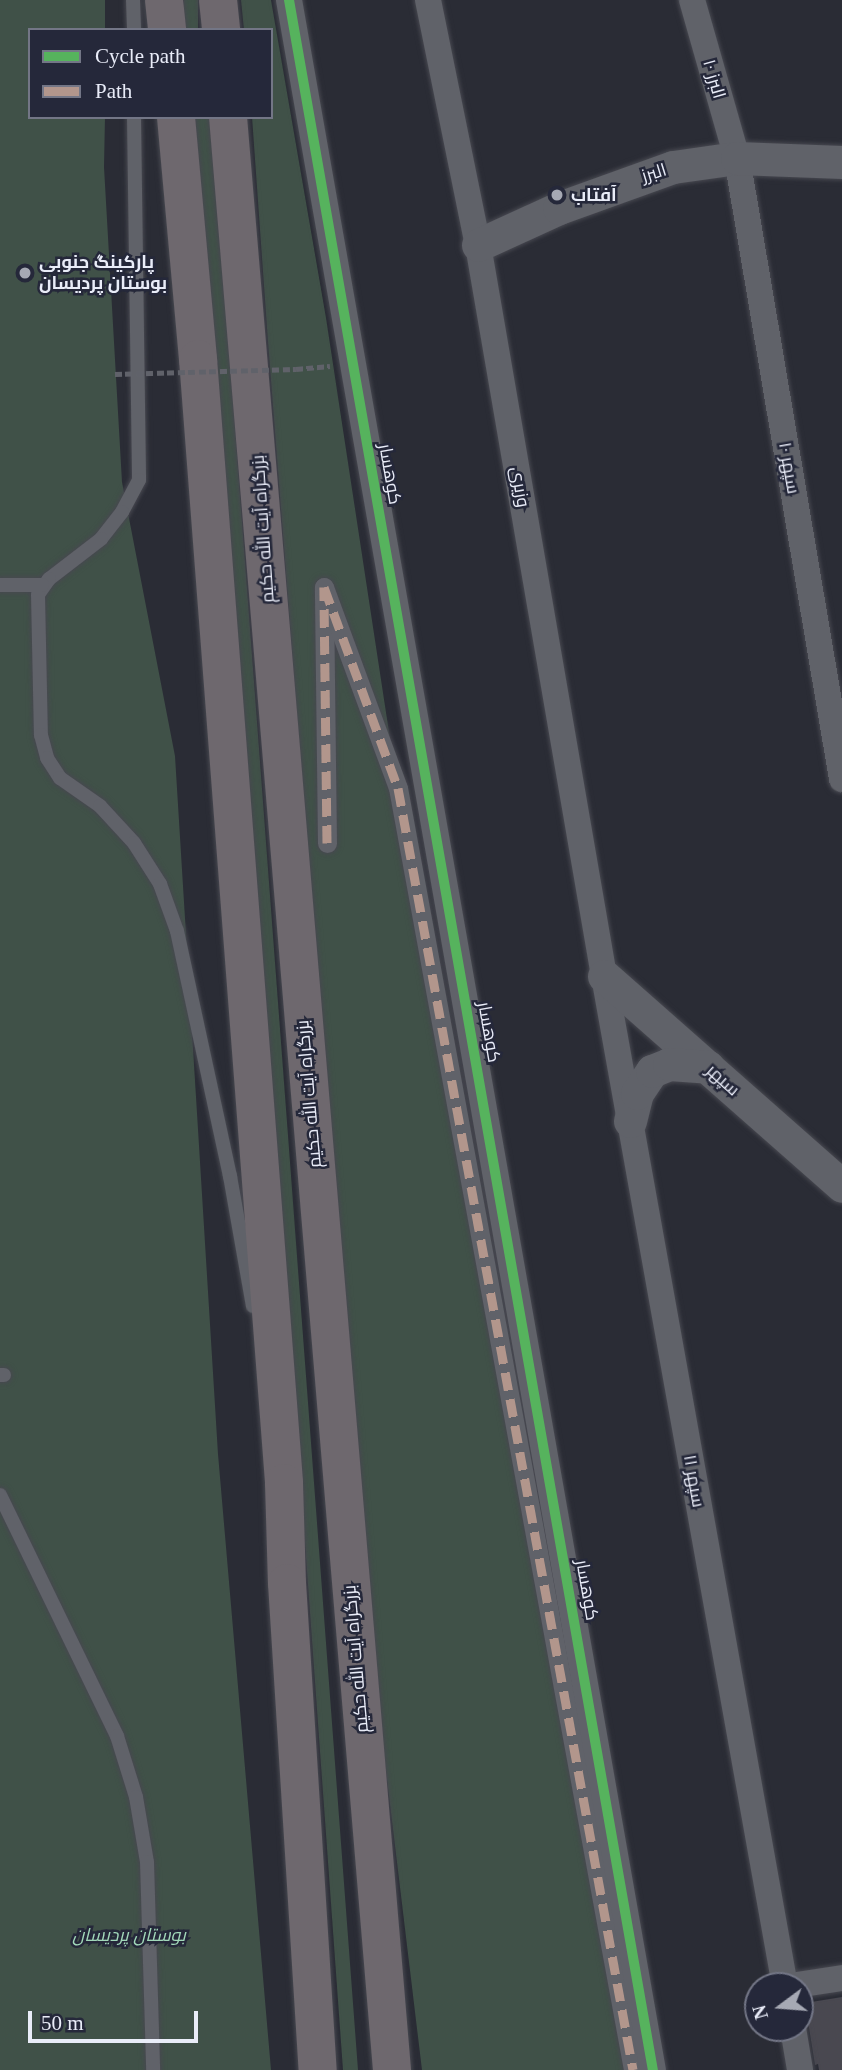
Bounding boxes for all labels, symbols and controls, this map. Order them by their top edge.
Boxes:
legend [28,28,273,119]
text: Cycle path [95,44,185,68]
street label: البرز ۱۰ [698,57,730,101]
text: Path [95,79,132,103]
street label: البرز [639,159,669,187]
place label: آفتاب [571,184,617,206]
marker: آفتاب [549,187,565,203]
place label: پارکینگ جنوبی بوستان پردیسان [39,252,167,294]
marker: پارکینگ جنوبی بوستان پردیسان [17,265,33,281]
street label: سپهر ۱۰ [774,441,804,495]
street label: کوهسار [374,442,406,506]
street label: بزرگراه آیت الله حکیم [247,454,279,604]
street label: وزیری [506,465,534,509]
street label: کوهسار [473,1000,505,1064]
street label: بزرگراه آیت الله حکیم [292,1019,326,1169]
street label: سپهر [702,1059,744,1101]
street label: سپهر ۱۱ [679,1453,709,1509]
street label: کوهسار [571,1558,603,1622]
street label: بزرگراه آیت الله حکیم [339,1584,373,1734]
park label: بوستان پردیسان [72,1924,186,1946]
north arrow [744,1972,814,2042]
scale bar [32,1996,201,2040]
text: N [748,2003,772,2022]
text: 50 m [41,2011,84,2035]

